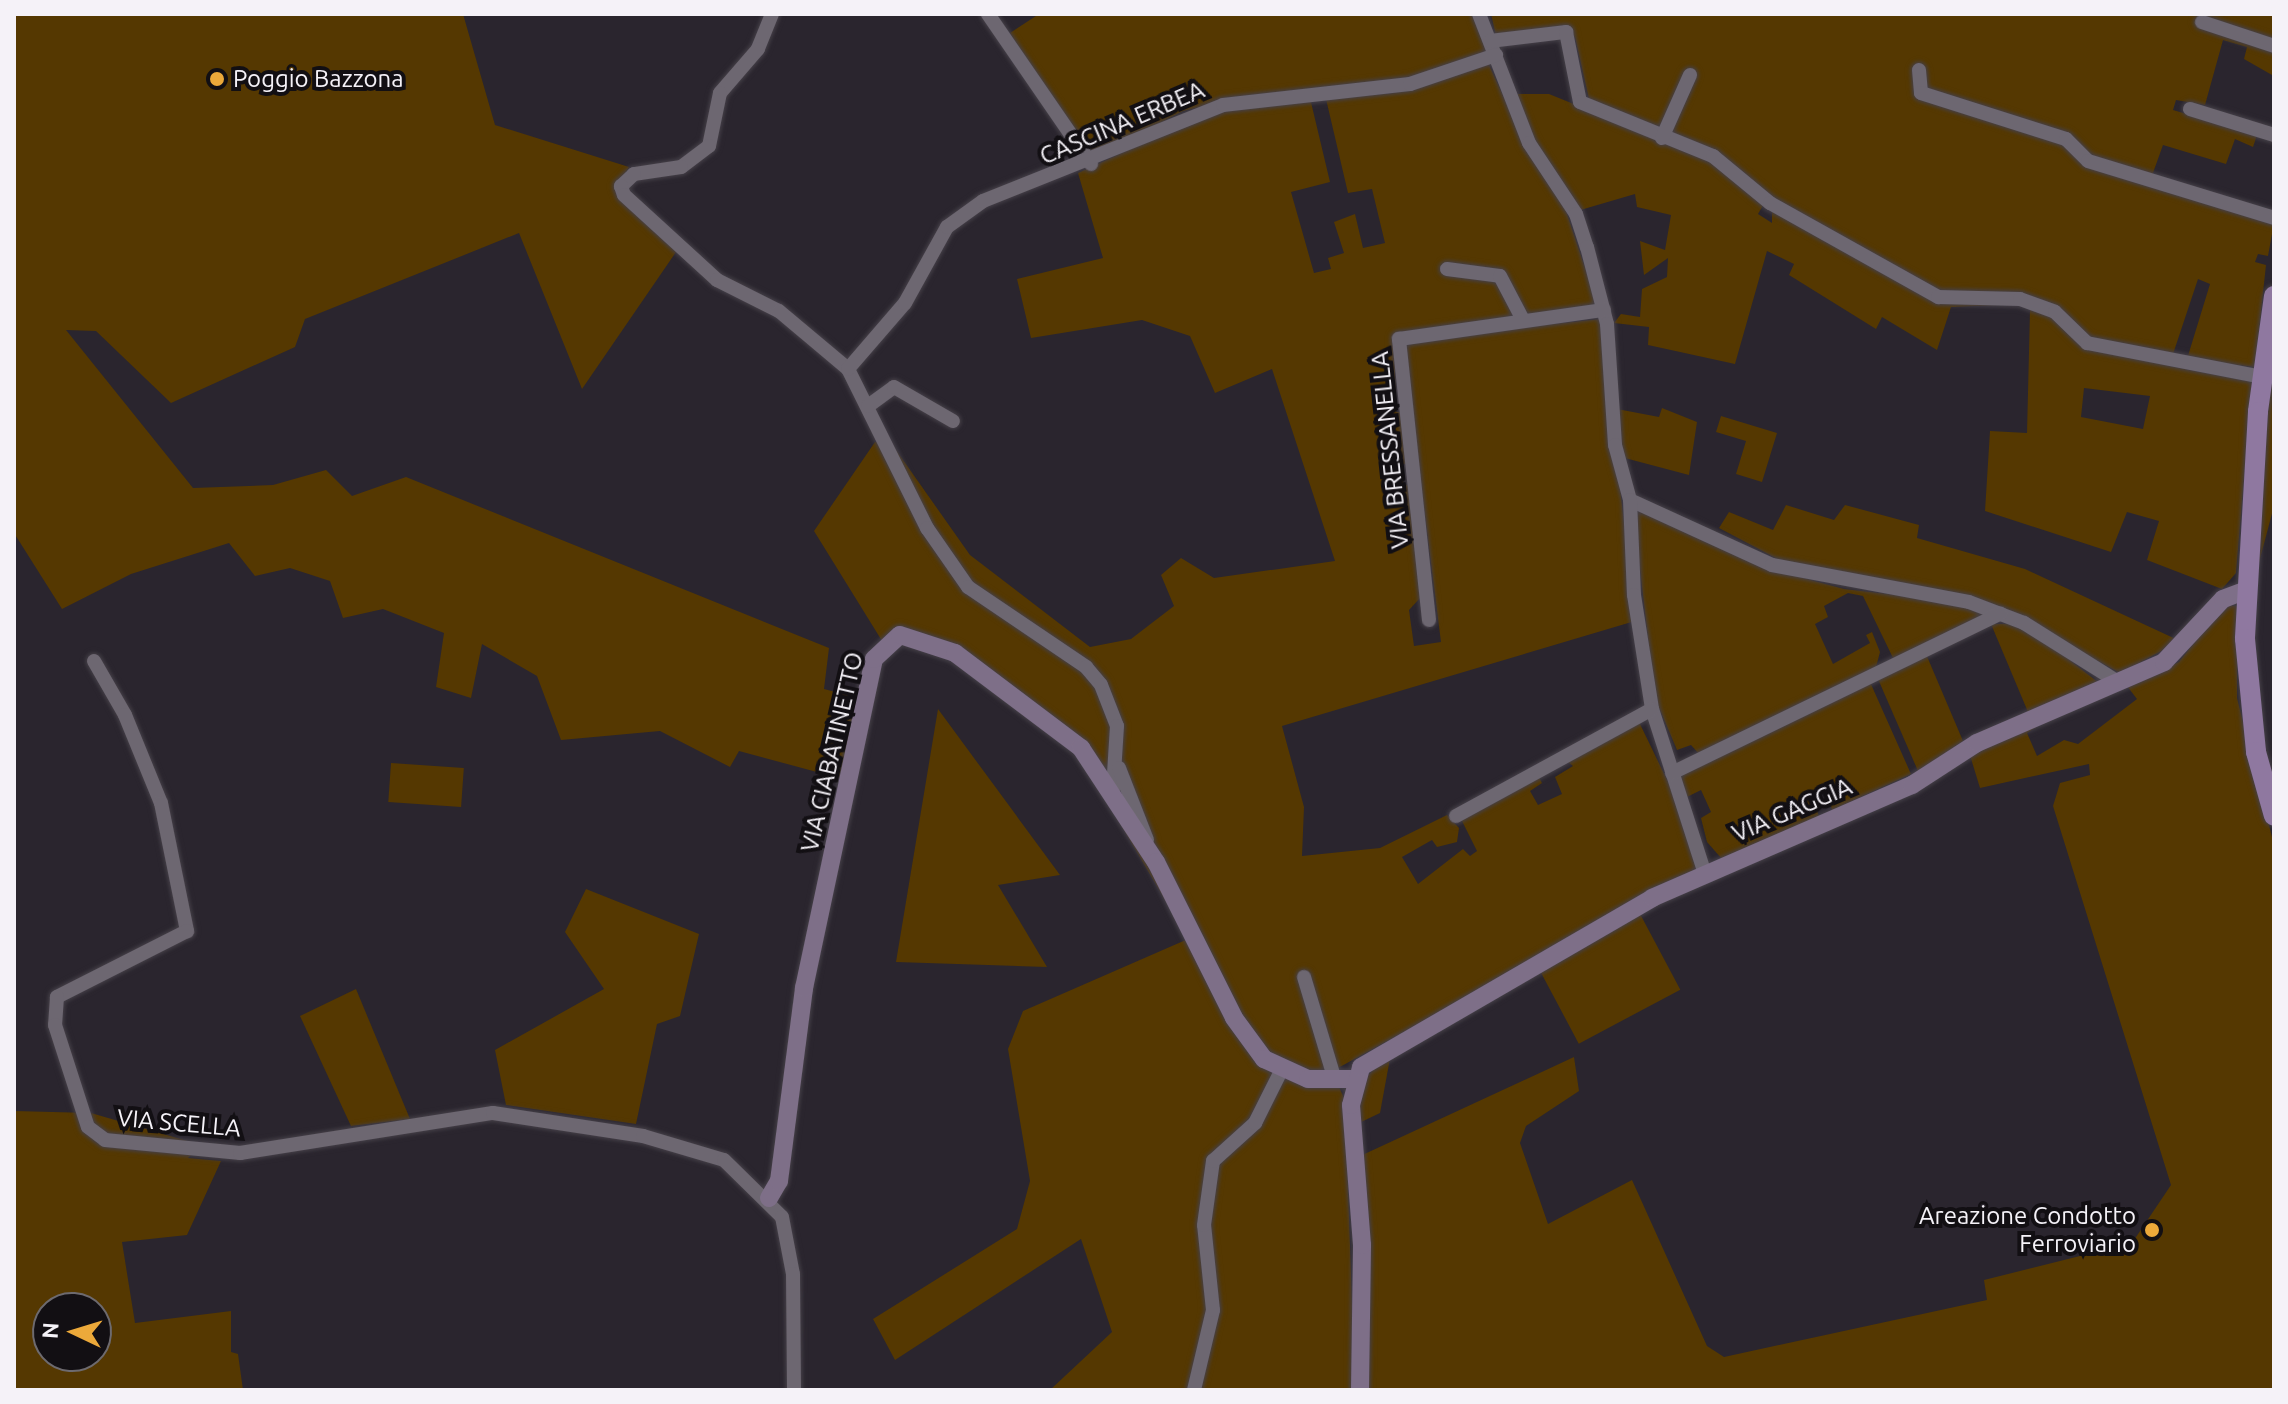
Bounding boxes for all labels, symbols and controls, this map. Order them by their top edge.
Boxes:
place label: Poggio Bazzona [233,65,404,93]
marker: Poggio Bazzona [208,70,226,88]
street label: CASCINA ERBEA [1035,75,1209,171]
street label: VIA BRESSANELLA [1365,350,1415,550]
street label: VIA CIABATINETTO [795,649,869,855]
street label: VIA GAGGIA [1728,772,1856,848]
street label: VIA SCELLA [116,1103,242,1143]
place label: Areazione Condotto Ferroviario [1919,1202,2136,1258]
marker: Areazione Condotto Ferroviario [2143,1221,2161,1239]
north arrow [32,1292,112,1372]
text: N [37,1321,63,1340]

